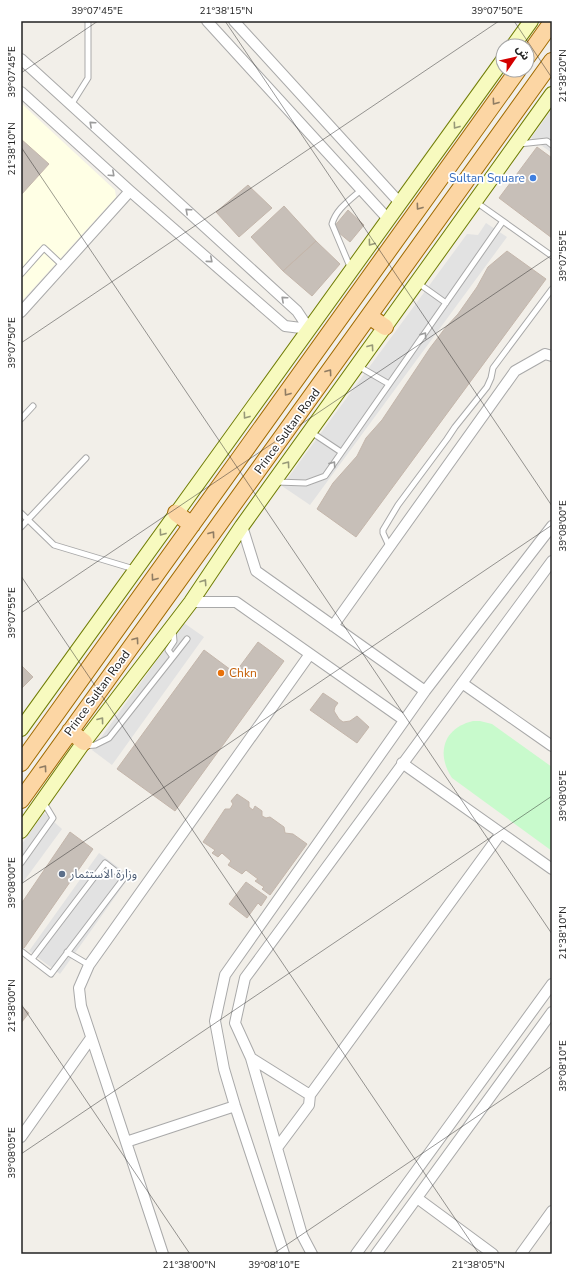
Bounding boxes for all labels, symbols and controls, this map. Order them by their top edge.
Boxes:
text: 39°07'45"E [71,4,123,18]
text: 21°38'15"N [199,4,253,18]
text: 39°07'50"E [471,4,523,18]
north arrow [495,38,535,78]
text: ش [512,42,533,63]
text: 39°07'45"E [5,46,19,98]
text: 21°38'20"N [556,49,570,103]
one-way arrow [493,97,500,104]
one-way arrow [89,121,97,128]
text: 21°38'10"N [5,122,19,176]
one-way arrow [453,122,461,129]
one-way arrow [107,170,115,177]
place label: Sultan Square [449,170,525,186]
marker: Sultan Square [528,173,538,183]
one-way arrow [417,203,424,210]
one-way arrow [185,209,193,216]
text: 39°07'55"E [556,230,570,282]
one-way arrow [369,238,376,245]
one-way arrow [205,256,212,263]
one-way arrow [282,296,289,303]
text: 39°07'50"E [5,317,19,369]
one-way arrow [419,332,427,339]
one-way arrow [366,344,374,351]
one-way arrow [324,369,332,376]
street label: Prince Sultan Road [250,385,324,477]
one-way arrow [284,389,292,396]
one-way arrow [244,412,251,419]
one-way arrow [282,461,290,468]
one-way arrow [328,462,335,469]
text: 39°08'00"E [556,500,570,552]
one-way arrow [159,529,167,536]
one-way arrow [207,532,214,539]
one-way arrow [152,574,159,581]
one-way arrow [199,579,207,586]
text: 39°07'55"E [5,587,19,639]
one-way arrow [131,637,138,644]
street label: Prince Sultan Road [60,647,134,739]
place label: Chkn [229,665,257,681]
marker: Chkn [216,668,226,678]
one-way arrow [96,717,103,724]
one-way arrow [39,765,47,772]
text: 39°08'05"E [556,770,570,822]
text: 39°08'00"E [5,857,19,909]
place label: وزارة الاستثمار [69,866,137,882]
marker: وزارة الاستثمار [57,869,67,879]
text: 21°38'10"N [556,906,570,960]
text: 21°38'00"N [5,979,19,1033]
text: 39°08'10"E [556,1040,570,1092]
text: 39°08'05"E [5,1127,19,1179]
text: 21°38'00"N [162,1258,216,1272]
text: 39°08'10"E [248,1258,300,1272]
text: 21°38'05"N [451,1258,505,1272]

